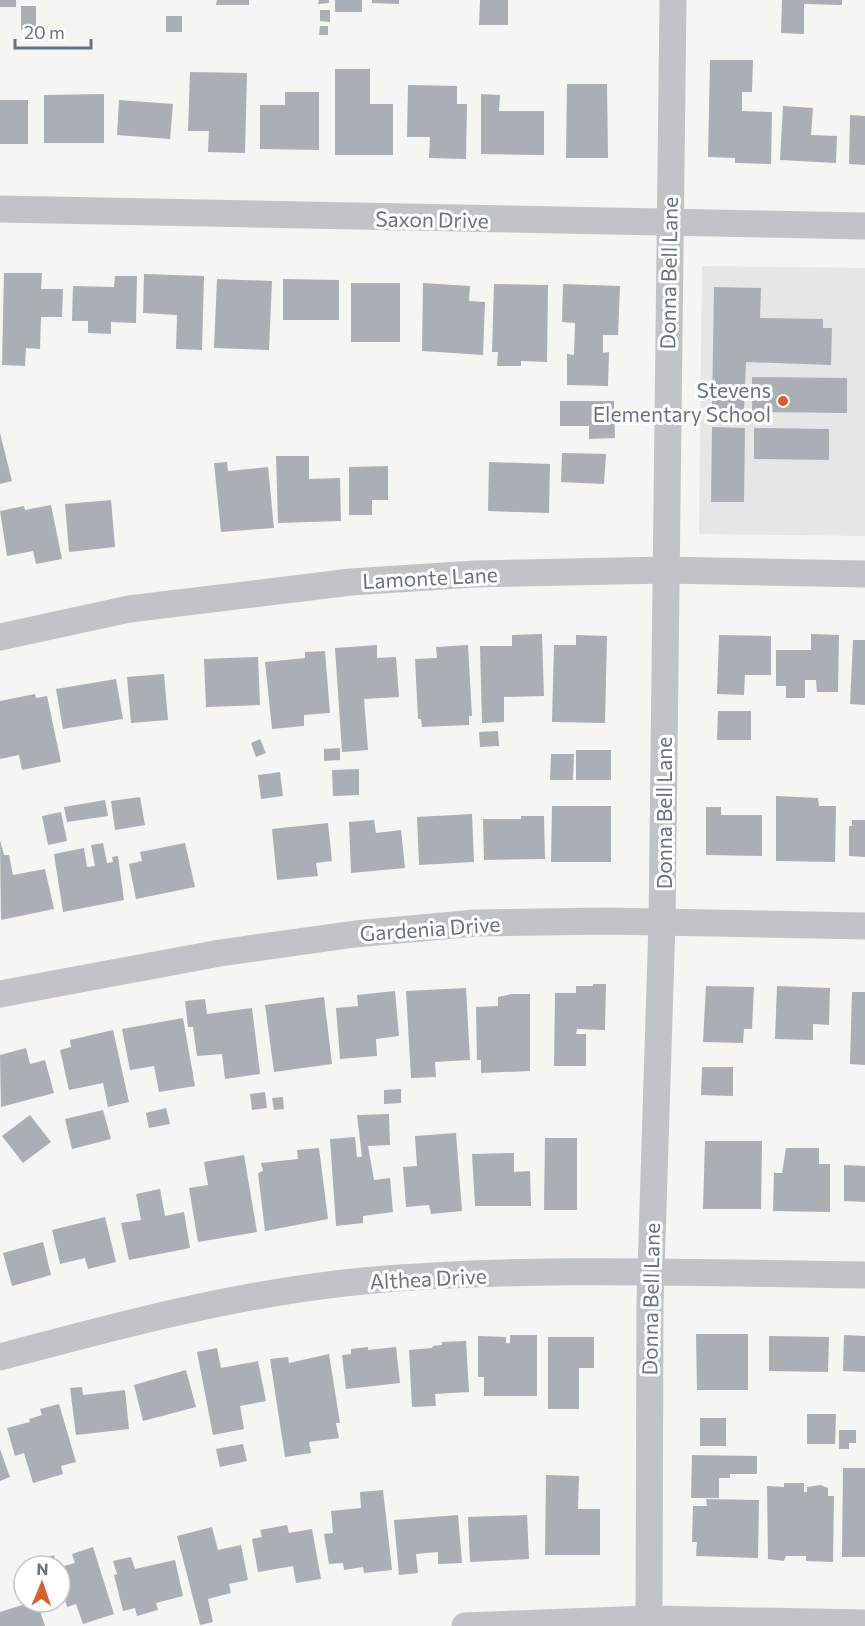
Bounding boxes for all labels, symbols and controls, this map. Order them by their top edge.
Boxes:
scale bar [15,12,92,50]
text: 20 m [24,21,65,43]
street label: Donna Bell Lane [654,197,682,349]
street label: Saxon Drive [375,206,489,232]
place label: Stevens Elementary School [593,377,771,426]
marker: Stevens Elementary School [776,394,790,408]
street label: Lamonte Lane [362,561,498,593]
street label: Donna Bell Lane [651,737,676,889]
street label: Gardenia Drive [359,911,501,945]
street label: Donna Bell Lane [636,1223,664,1375]
street label: Althea Drive [369,1262,487,1294]
north arrow [12,1554,72,1614]
text: N [36,1559,49,1578]

